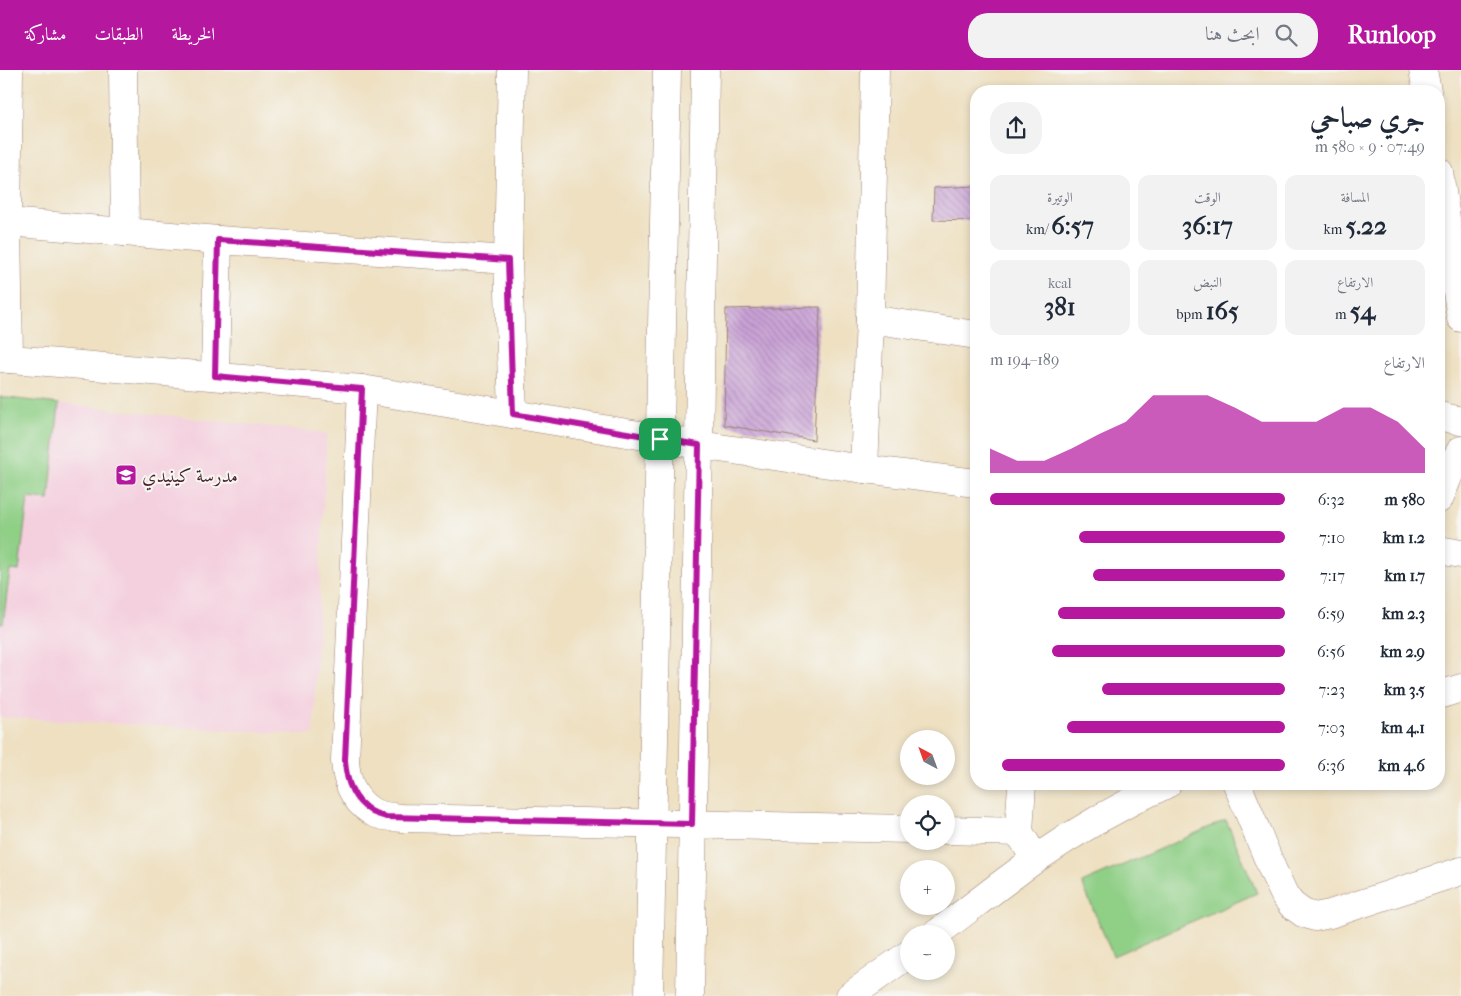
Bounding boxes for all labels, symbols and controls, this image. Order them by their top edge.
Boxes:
search box [968,13,1318,58]
icon: search [1272,21,1300,49]
text: Runloop [1348,21,1436,49]
text: ابحث هنا [1205,23,1260,45]
text: مشاركة [25,24,66,45]
text: الطبقات [94,24,143,45]
text: الخريطة [171,24,215,45]
text: جري صباحي [1310,101,1425,134]
button: share [990,102,1042,154]
text: 07:49 · 9 × 580 m [1315,137,1425,156]
text: الوتيرة [1047,189,1073,206]
text: الوقت [1194,189,1221,206]
text: المسافة [1341,189,1369,206]
text: 6:57 [1051,211,1094,240]
text: 36:17 [1182,211,1233,240]
text: 5.22 [1345,211,1387,240]
text: /km [1026,221,1051,238]
text: km [1324,221,1345,238]
text: النبض [1193,274,1222,291]
text: الارتفاع [1337,274,1373,291]
text: kcal [1048,275,1072,292]
text: 381 [1044,292,1076,321]
text: 165 [1206,296,1239,325]
text: 54 [1350,296,1375,325]
text: bpm [1176,306,1206,323]
text: m [1335,306,1350,323]
text: 189–194 m [990,350,1059,369]
text: الارتفاع [1383,353,1425,372]
pin [639,418,681,460]
icon: arrive [646,425,674,453]
school or university icon: مدرسة كينيدي [114,463,138,487]
place label: مدرسة كينيدي [142,465,238,491]
text: 6:32 [1318,490,1345,509]
text: 580 m [1384,490,1425,509]
text: 7:10 [1319,528,1345,547]
text: 1.2 km [1383,528,1425,547]
text: 7:17 [1320,566,1345,585]
text: 1.7 km [1384,566,1425,585]
text: 6:59 [1317,604,1345,623]
text: 2.3 km [1382,604,1425,623]
text: 6:56 [1317,642,1345,661]
text: 2.9 km [1381,642,1425,661]
text: 7:23 [1319,680,1345,699]
text: 3.5 km [1384,680,1425,699]
text: 7:03 [1318,718,1345,737]
text: 4.1 km [1381,718,1425,737]
north arrow [900,730,955,785]
map controls [900,730,955,980]
text: 6:36 [1317,756,1345,775]
text: 4.6 km [1378,756,1425,775]
button: locate [900,795,955,850]
button: + [900,860,955,915]
button: − [900,925,955,980]

